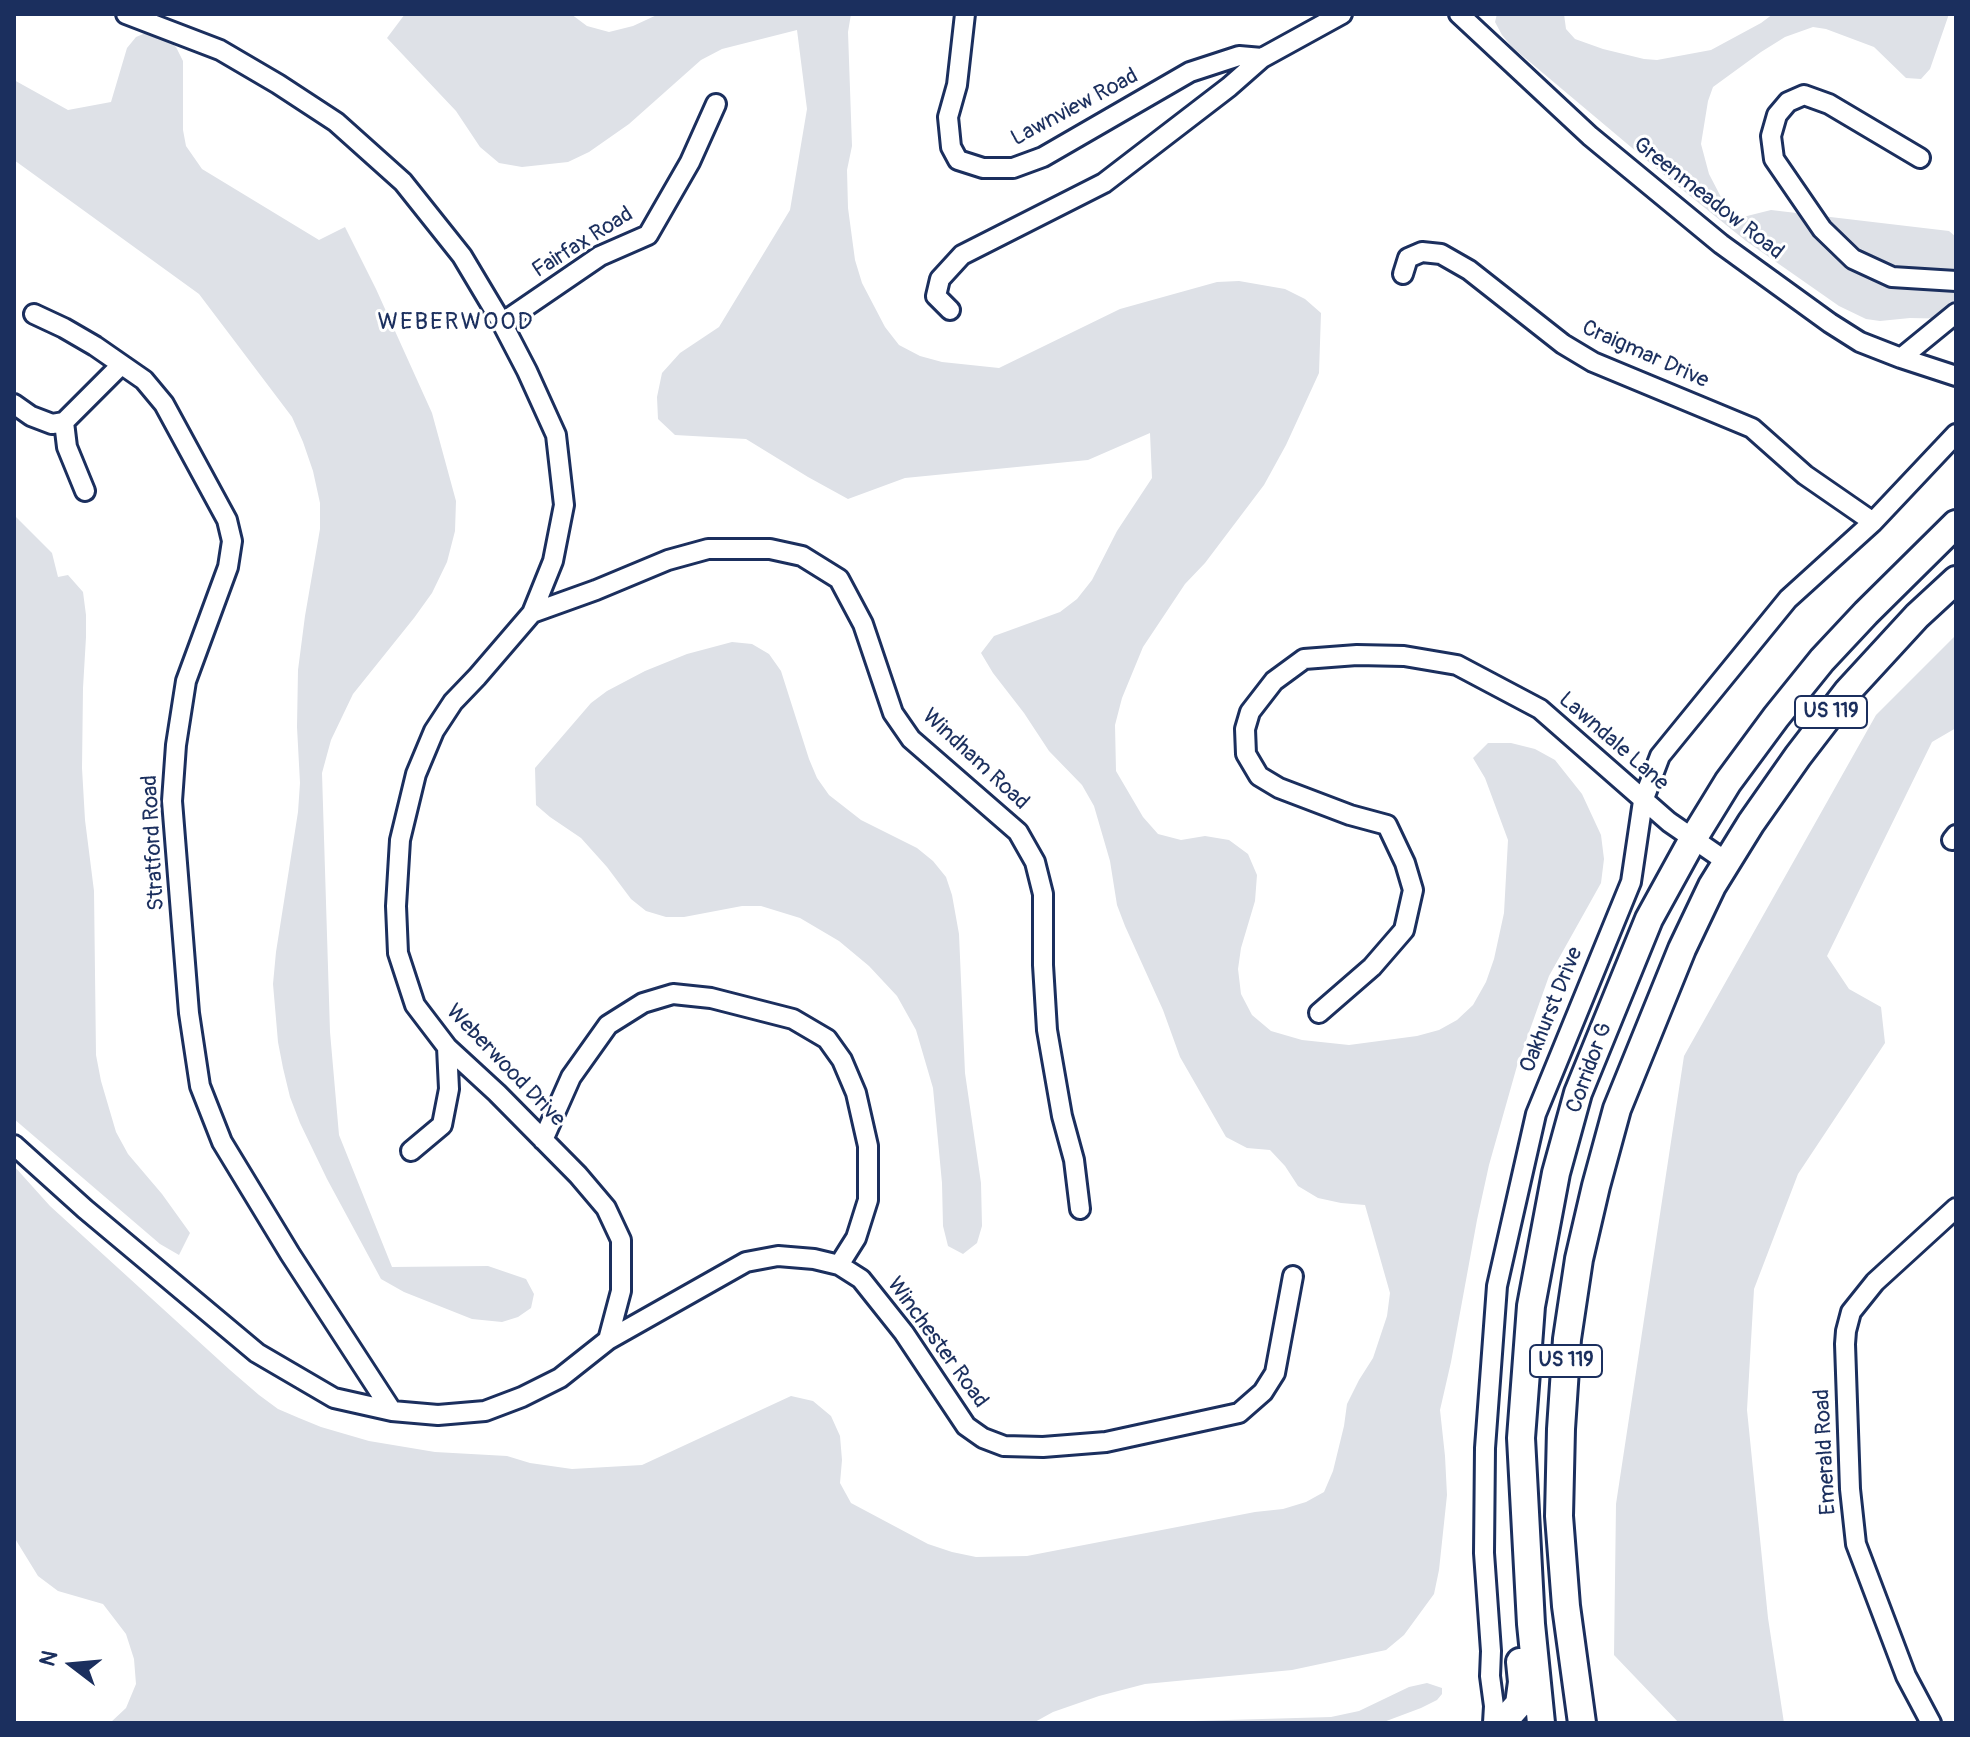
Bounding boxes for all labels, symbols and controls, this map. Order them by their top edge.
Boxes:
street label: Lawnview Road [1007,64,1143,152]
street label: Greenmeadow Road [1628,132,1788,266]
street label: Fairfax Road [528,202,638,284]
district label: WEBERWOOD [378,309,534,337]
street label: Craigmar Drive [1578,315,1712,395]
street label: Lawndale Lane [1553,687,1673,797]
road number: US 119 [1795,696,1867,728]
street label: Windham Road [916,704,1034,816]
street label: Stratford Road [137,774,171,912]
street label: Oakhurst Drive [1515,943,1589,1077]
street label: Weberwood Drive [440,999,570,1133]
street label: Corridor G [1561,1019,1619,1117]
street label: Winchester Road [881,1273,993,1413]
road number: US 119 [1530,1345,1602,1377]
street label: Emerald Road [1810,1388,1842,1516]
north arrow [32,1625,112,1705]
text: N [33,1647,64,1669]

